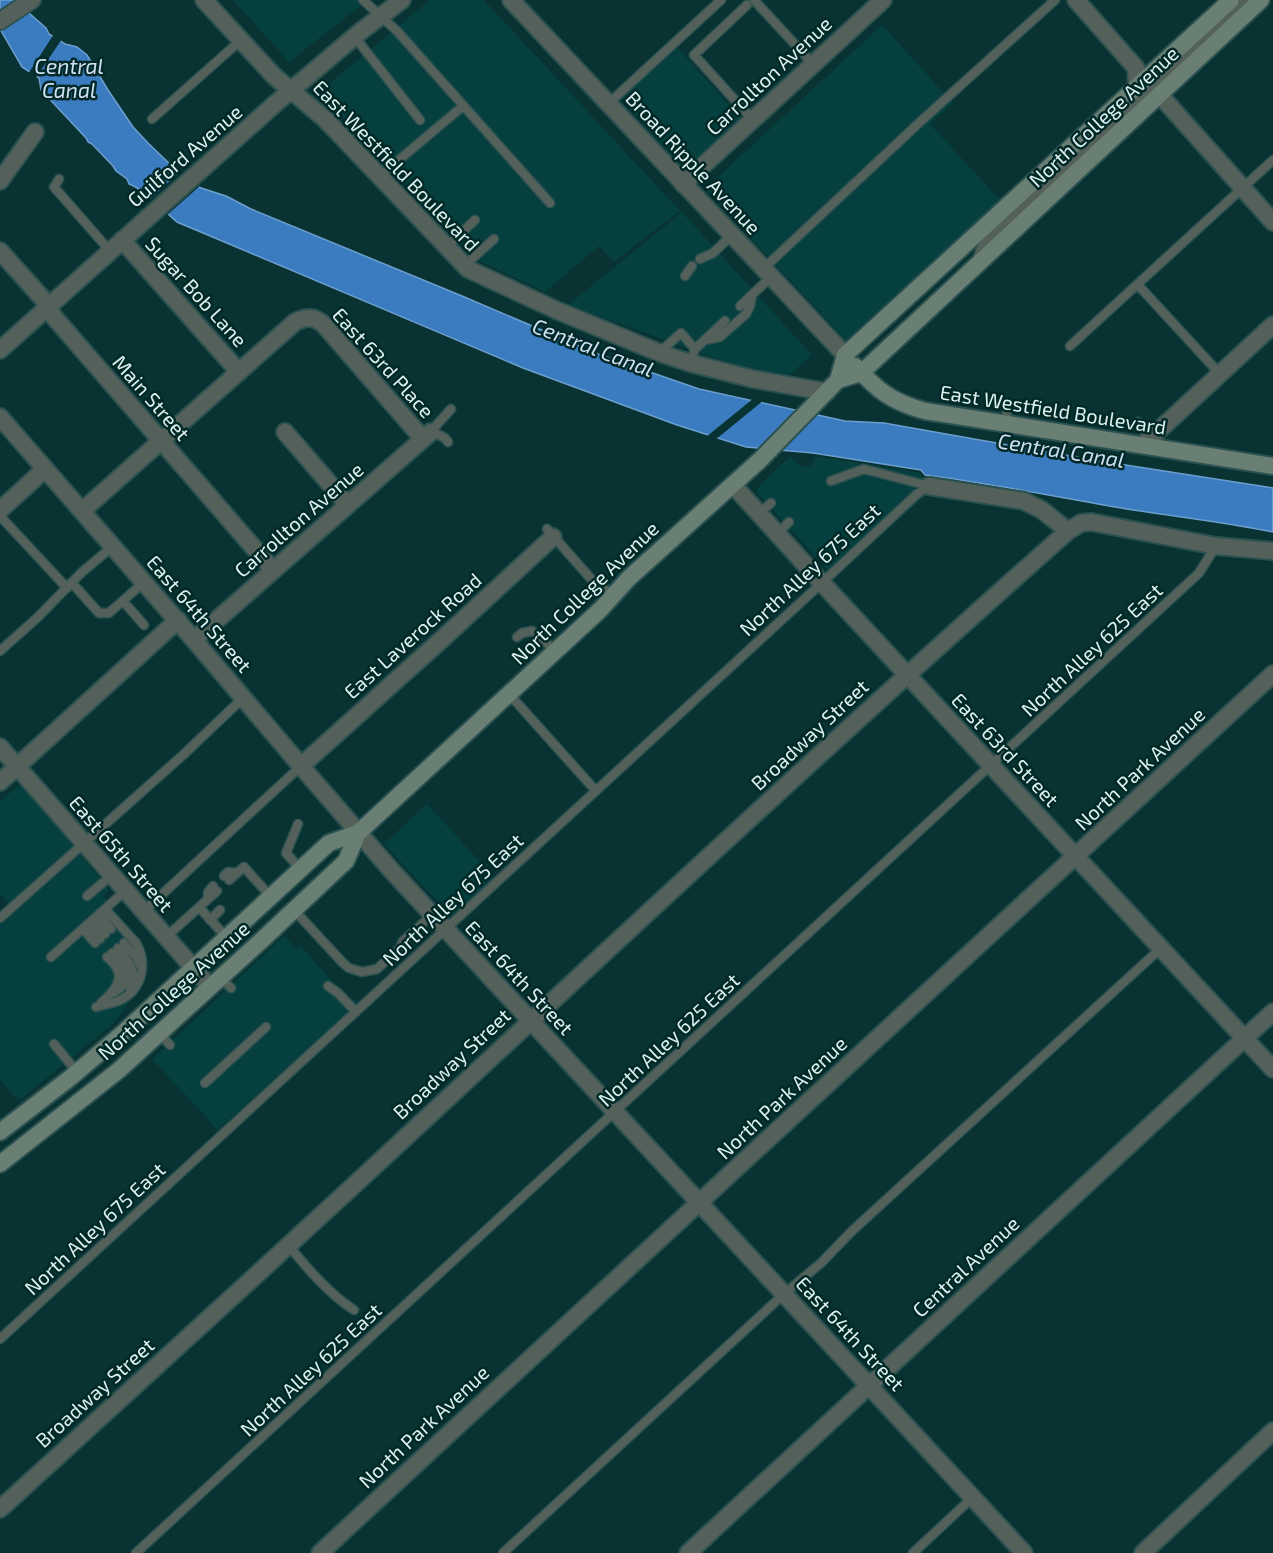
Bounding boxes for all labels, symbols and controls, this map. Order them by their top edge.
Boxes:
street label: Carrollton Avenue [701,11,836,140]
street label: North College Avenue [1024,41,1183,192]
water label: Central Canal [34,53,104,102]
street label: East Westfield Boulevard [309,75,485,256]
street label: Broad Ripple Avenue [621,86,766,239]
street label: Guilford Avenue [122,99,247,211]
street label: Sugar Bob Lane [141,231,252,351]
street label: East 63rd Place [328,302,439,422]
water label: Central Canal [529,312,658,381]
street label: Main Street [108,350,196,445]
street label: East Westfield Boulevard [938,379,1168,439]
water label: Central Canal [996,427,1126,472]
street label: Carrollton Avenue [229,457,368,582]
street label: North Alley 675 East [734,498,885,640]
street label: North College Avenue [506,516,663,669]
street label: East 64th Street [142,550,257,677]
street label: East Laverock Road [339,567,486,703]
street label: North Alley 625 East [1016,577,1167,721]
street label: Broadway Street [746,674,873,795]
street label: East 63rd Street [947,688,1065,811]
street label: North Park Avenue [1069,702,1209,835]
street label: East 65th Street [65,790,179,917]
street label: North Alley 675 East [377,828,528,970]
street label: East 64th Street [461,915,579,1040]
street label: North College Avenue [93,916,254,1065]
street label: North Alley 625 East [593,967,744,1111]
street label: Broadway Street [388,1003,515,1124]
street label: North Park Avenue [711,1031,851,1164]
street label: North Alley 675 East [19,1157,170,1299]
street label: Central Avenue [907,1211,1024,1322]
street label: East 64th Street [792,1271,910,1396]
street label: North Alley 625 East [235,1297,386,1441]
street label: Broadway Street [30,1332,159,1452]
street label: North Park Avenue [353,1360,493,1493]

